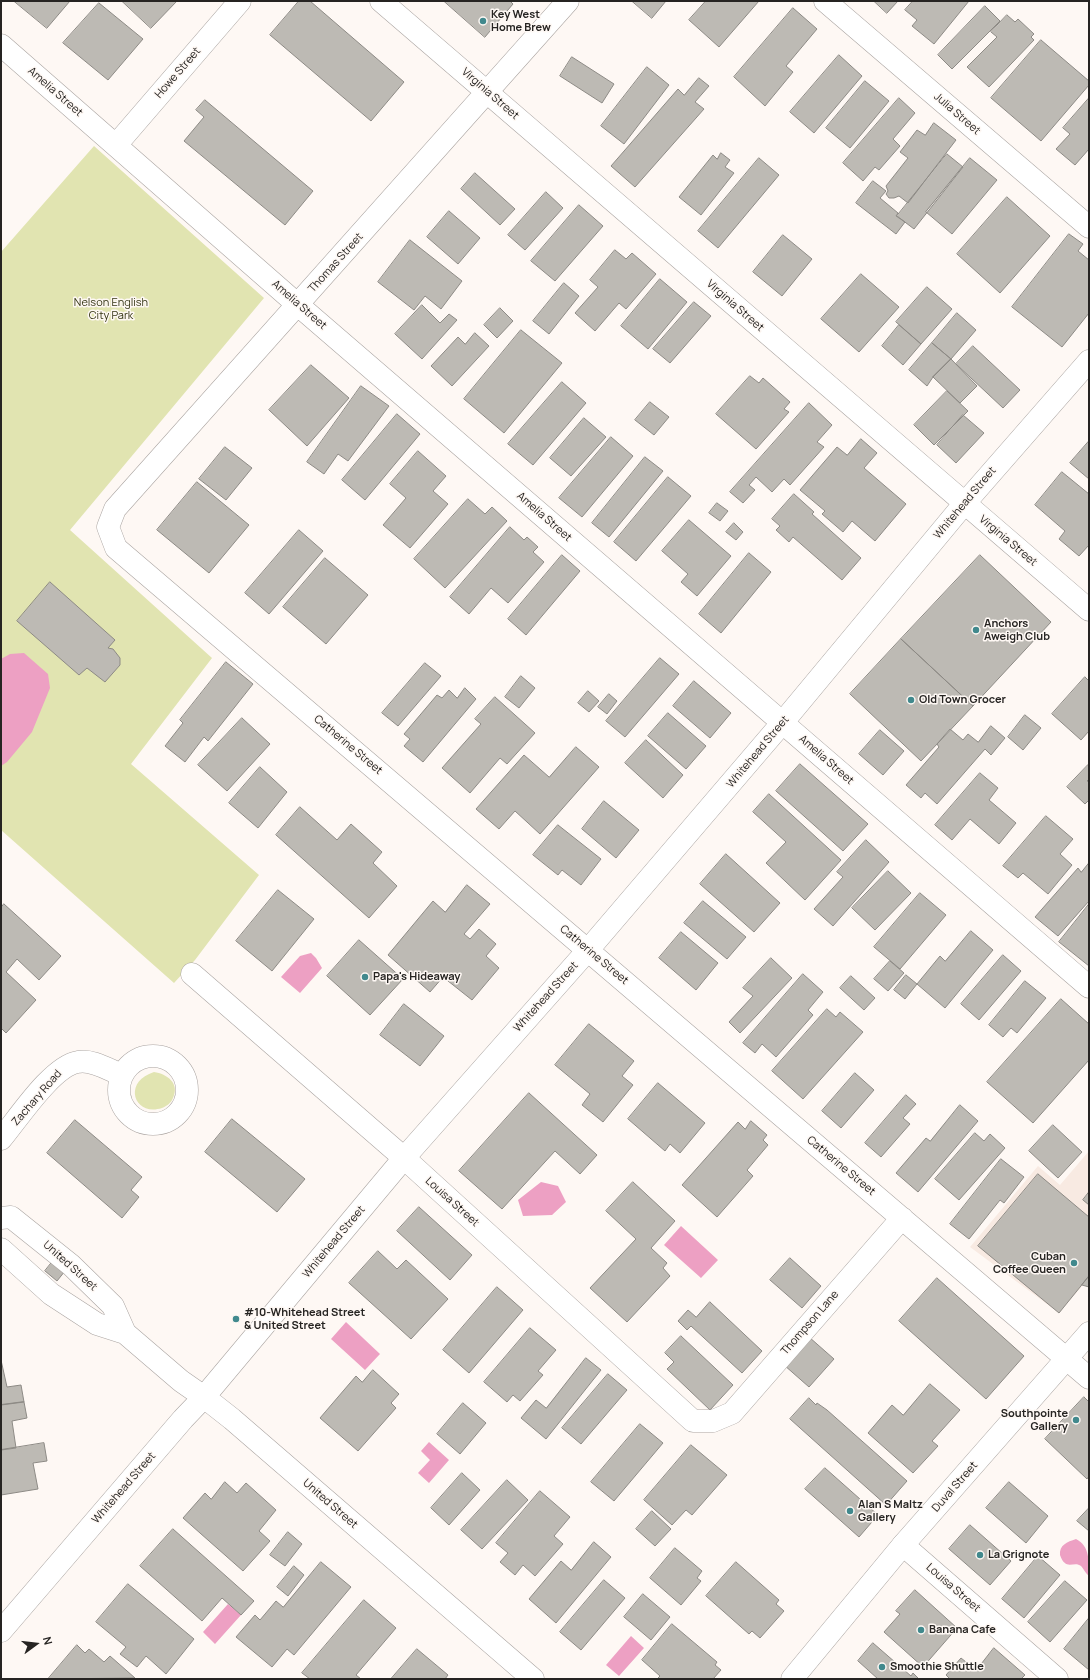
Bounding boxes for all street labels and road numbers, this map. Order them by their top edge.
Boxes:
street label: Howe Street [152,45,204,101]
street label: Amelia Street [25,65,85,119]
street label: Virginia Street [459,66,521,122]
street label: Julia Street [931,90,983,138]
street label: Thomas Street [306,231,366,295]
street label: Amelia Street [269,278,329,332]
street label: Virginia Street [704,278,766,334]
street label: Whitehead Street [931,464,999,542]
street label: Amelia Street [514,490,574,544]
street label: Virginia Street [976,513,1040,569]
street label: Catherine Street [311,713,385,777]
street label: Whitehead Street [724,713,792,791]
street label: Amelia Street [796,733,856,787]
street label: Catherine Street [557,923,631,987]
street label: Whitehead Street [511,959,581,1035]
street label: Zachary Road [9,1067,65,1129]
street label: Catherine Street [804,1134,878,1198]
street label: Louisa Street [422,1174,482,1230]
street label: Whitehead Street [300,1203,368,1281]
street label: United Street [40,1238,100,1294]
street label: Thompson Lane [778,1288,842,1358]
street label: Whitehead Street [89,1450,159,1526]
street label: Duval Street [930,1459,980,1515]
street label: United Street [300,1477,360,1531]
street label: Louisa Street [923,1561,983,1615]

